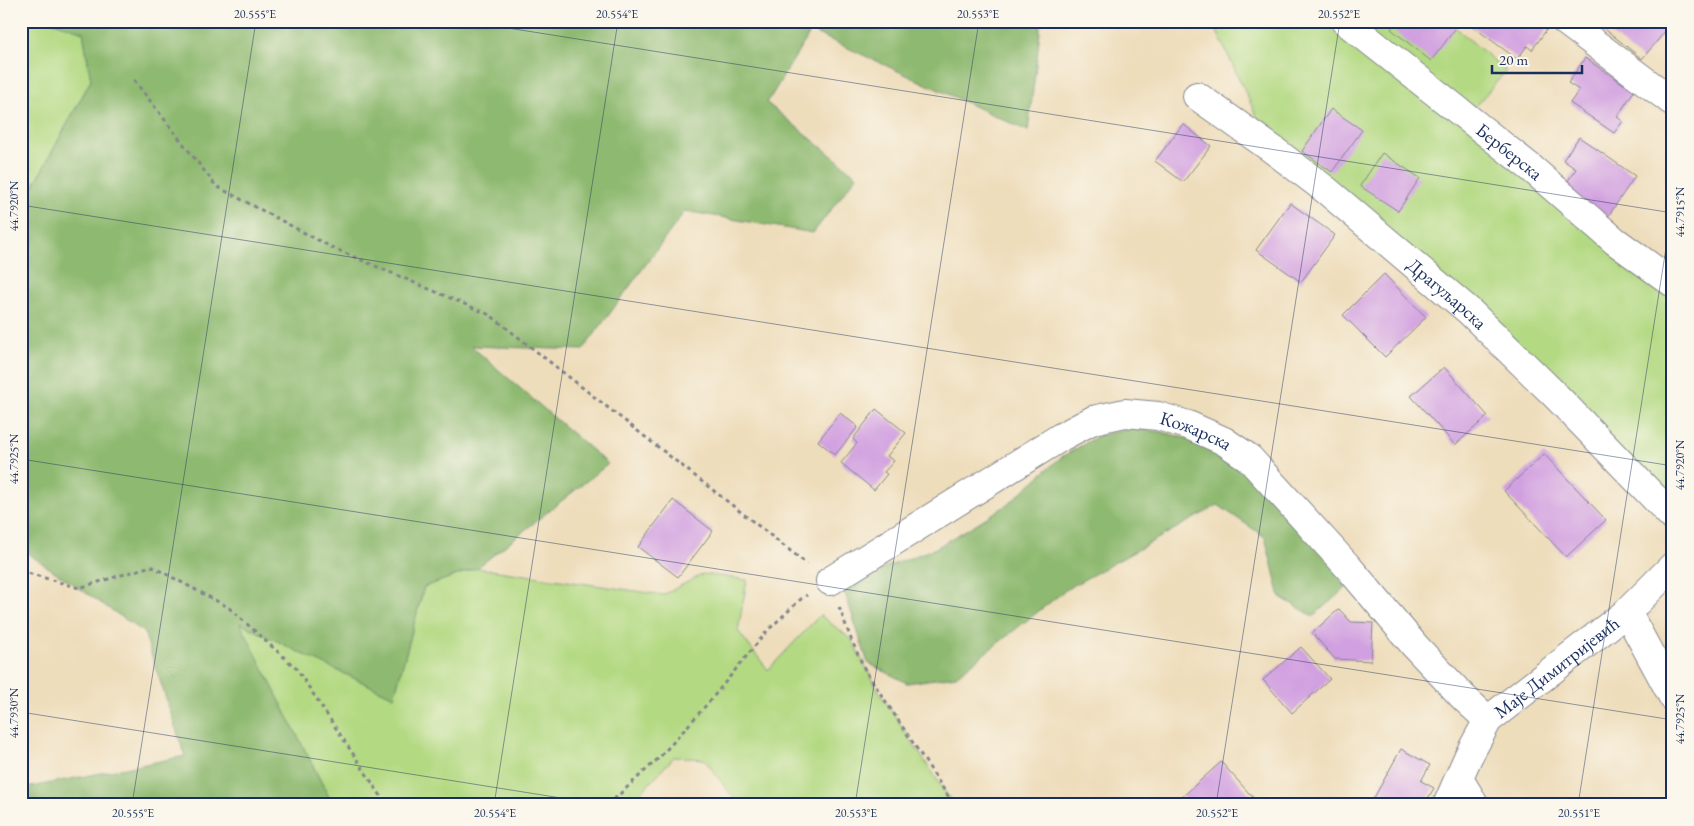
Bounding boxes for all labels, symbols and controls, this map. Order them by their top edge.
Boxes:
text: 20.555°E [234,6,276,22]
text: 20.554°E [596,6,638,22]
text: 20.553°E [957,6,999,22]
text: 20.552°E [1318,6,1360,22]
scale bar [1492,42,1582,74]
text: 20 m [1499,50,1528,69]
street label: Берберска [1471,117,1549,186]
text: 44.7920°N [6,180,22,231]
text: 44.7915°N [1672,186,1688,237]
street label: Драгуљарска [1402,252,1493,335]
street label: Кожарска [1157,405,1238,456]
text: 44.7925°N [6,433,22,484]
text: 44.7920°N [1672,439,1688,490]
street label: Маје Димитријевић [1488,610,1624,724]
text: 44.7930°N [6,687,22,738]
text: 44.7925°N [1672,693,1688,744]
text: 20.555°E [112,805,154,821]
text: 20.554°E [474,805,516,821]
text: 20.553°E [835,805,877,821]
text: 20.552°E [1196,805,1238,821]
text: 20.551°E [1558,805,1600,821]

